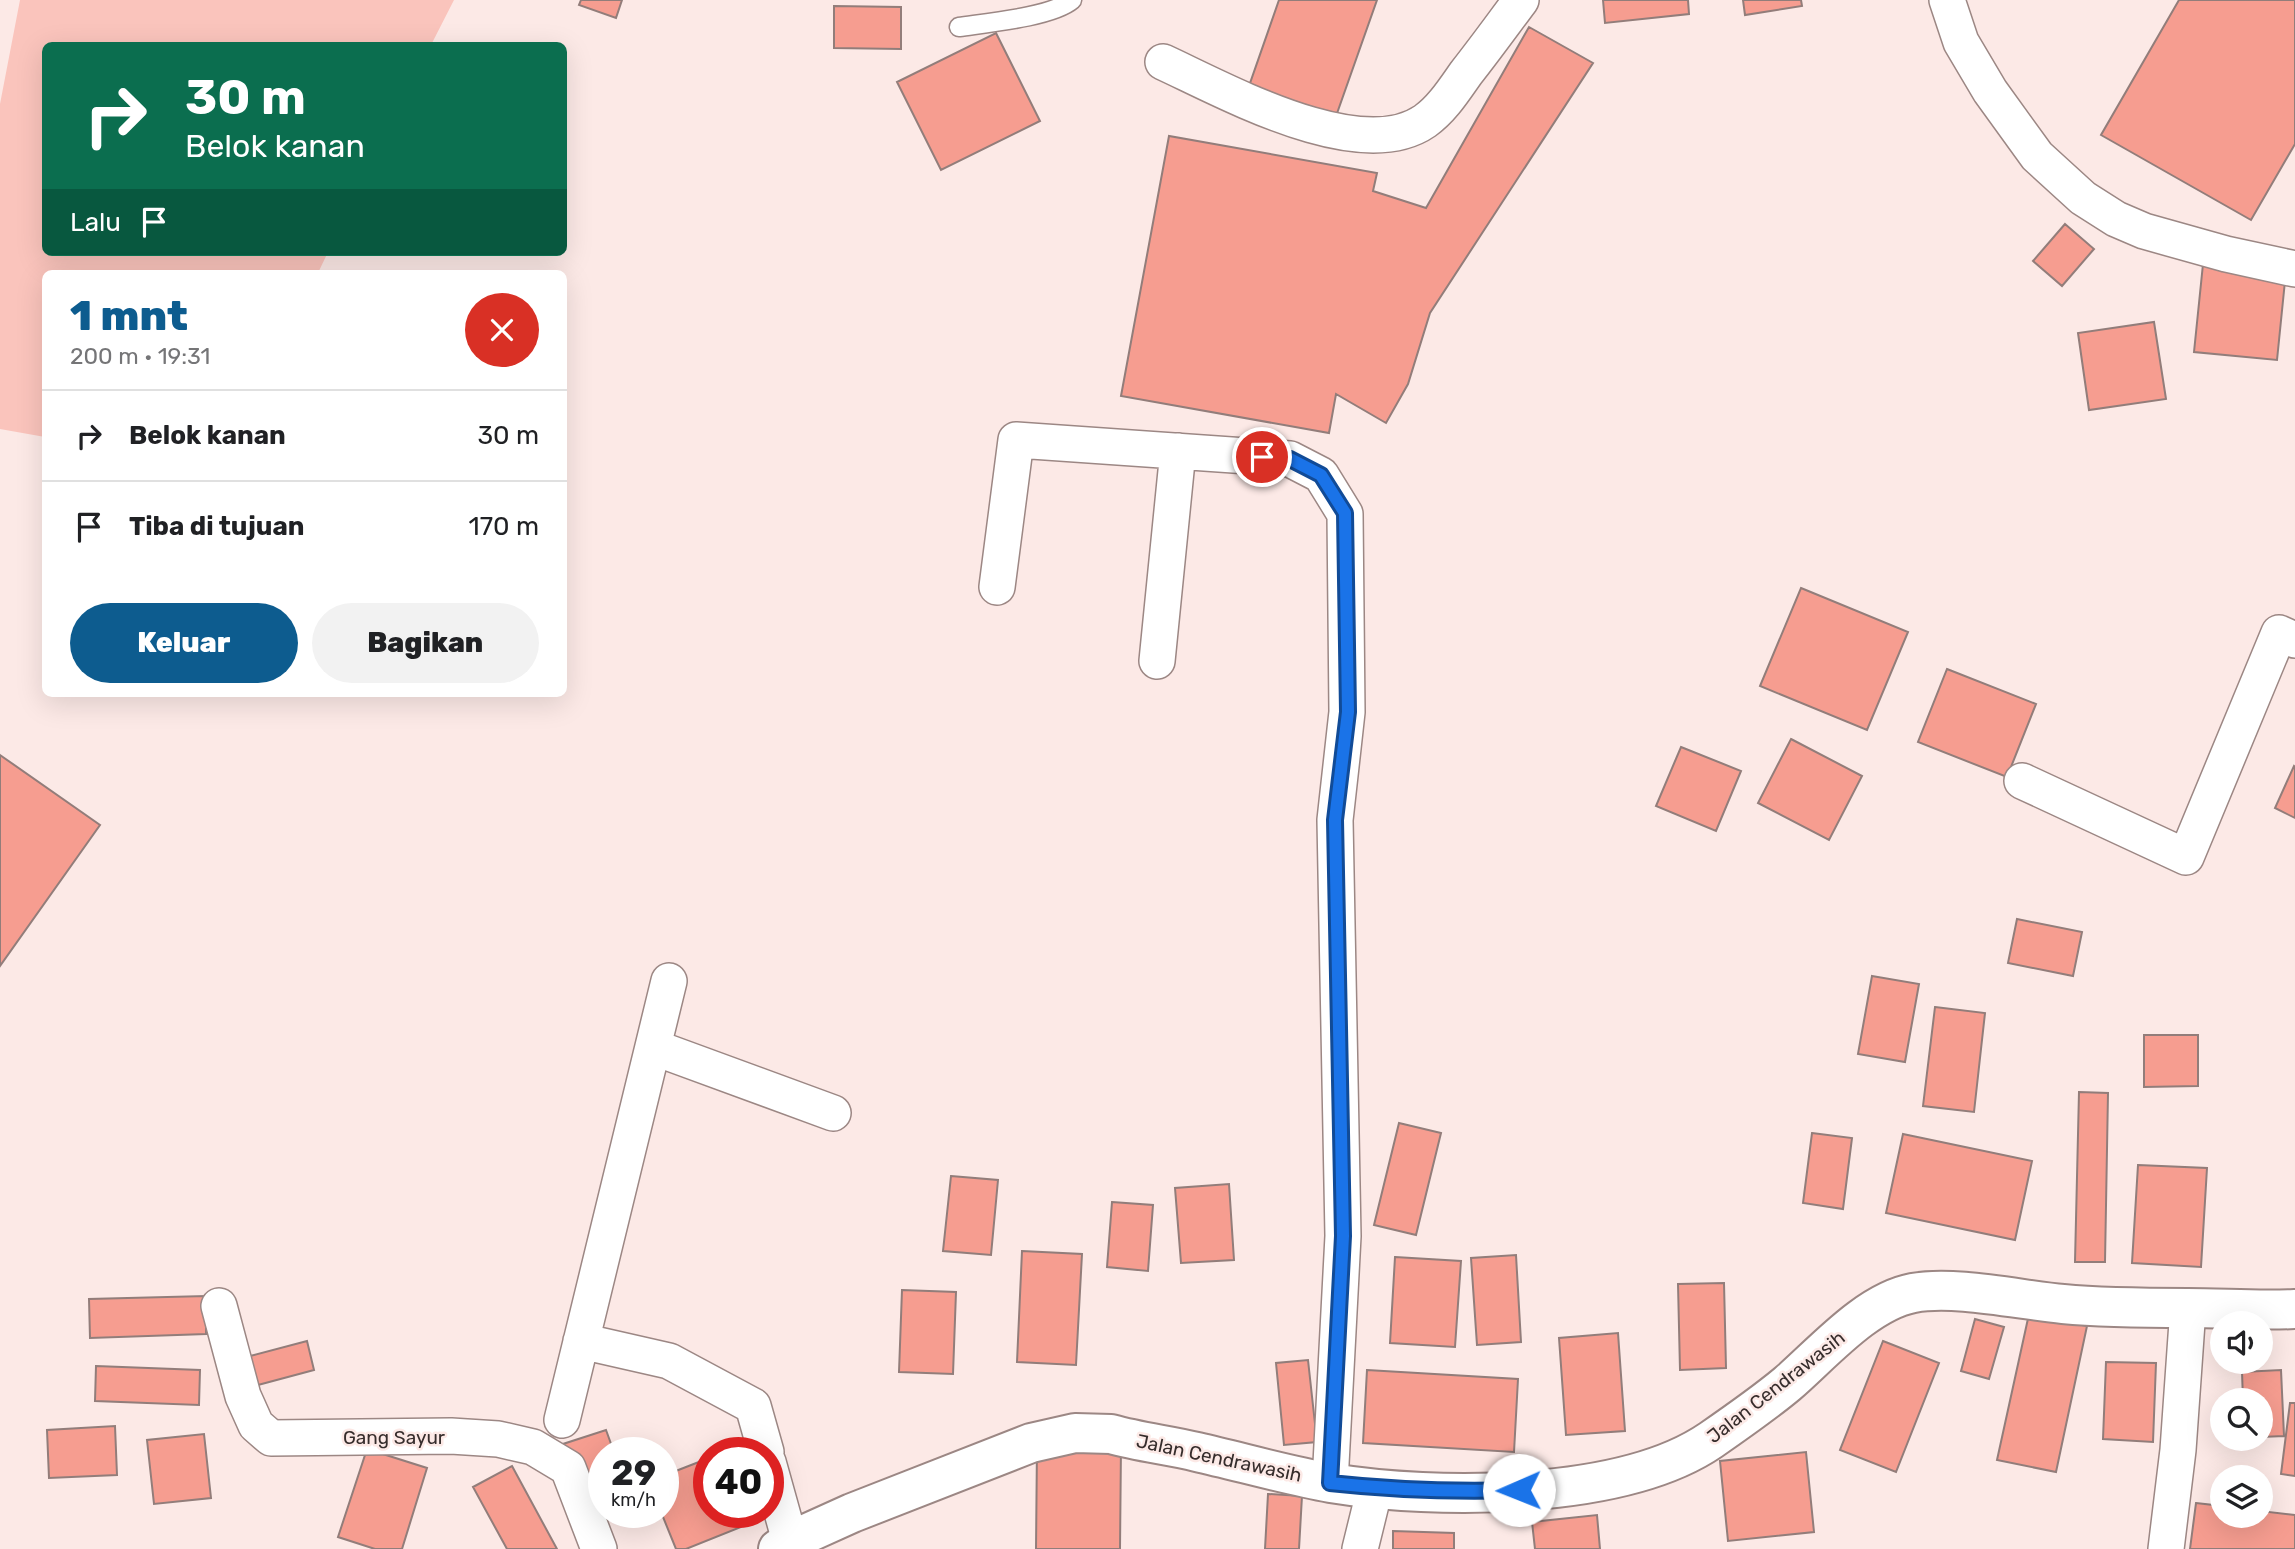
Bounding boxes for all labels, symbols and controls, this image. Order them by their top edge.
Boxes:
text: 30 m [185,68,306,126]
icon: right [70,70,161,161]
text: Belok kanan [185,127,365,165]
icon: arrive [135,203,173,241]
text: Lalu [70,207,121,238]
text: 1 mnt [70,291,188,341]
button: close [465,293,539,367]
text: 200 m · 19:31 [70,342,210,370]
icon: right [70,417,108,455]
text: Belok kanan [129,420,286,451]
text: 30 m [477,420,539,451]
pin [1232,427,1292,487]
icon: arrive [1243,438,1281,476]
icon: arrive [70,508,108,546]
text: Tiba di tujuan [129,511,304,542]
text: 170 m [469,511,539,542]
button: Keluar [70,603,298,683]
button: Bagikan [312,603,539,683]
map controls [2210,1311,2273,1528]
button: sound [2210,1311,2273,1374]
street label: Jalan Cendrawasih [1702,1326,1850,1448]
button: search [2210,1388,2273,1451]
street label: Gang Sayur [343,1426,446,1449]
street label: Jalan Cendrawasih [1134,1429,1304,1487]
speed limit sign: 40 [693,1437,784,1528]
text: 29 [611,1452,656,1494]
position arrow [1482,1453,1556,1527]
button: layers [2210,1465,2273,1528]
text: km/h [611,1489,656,1511]

